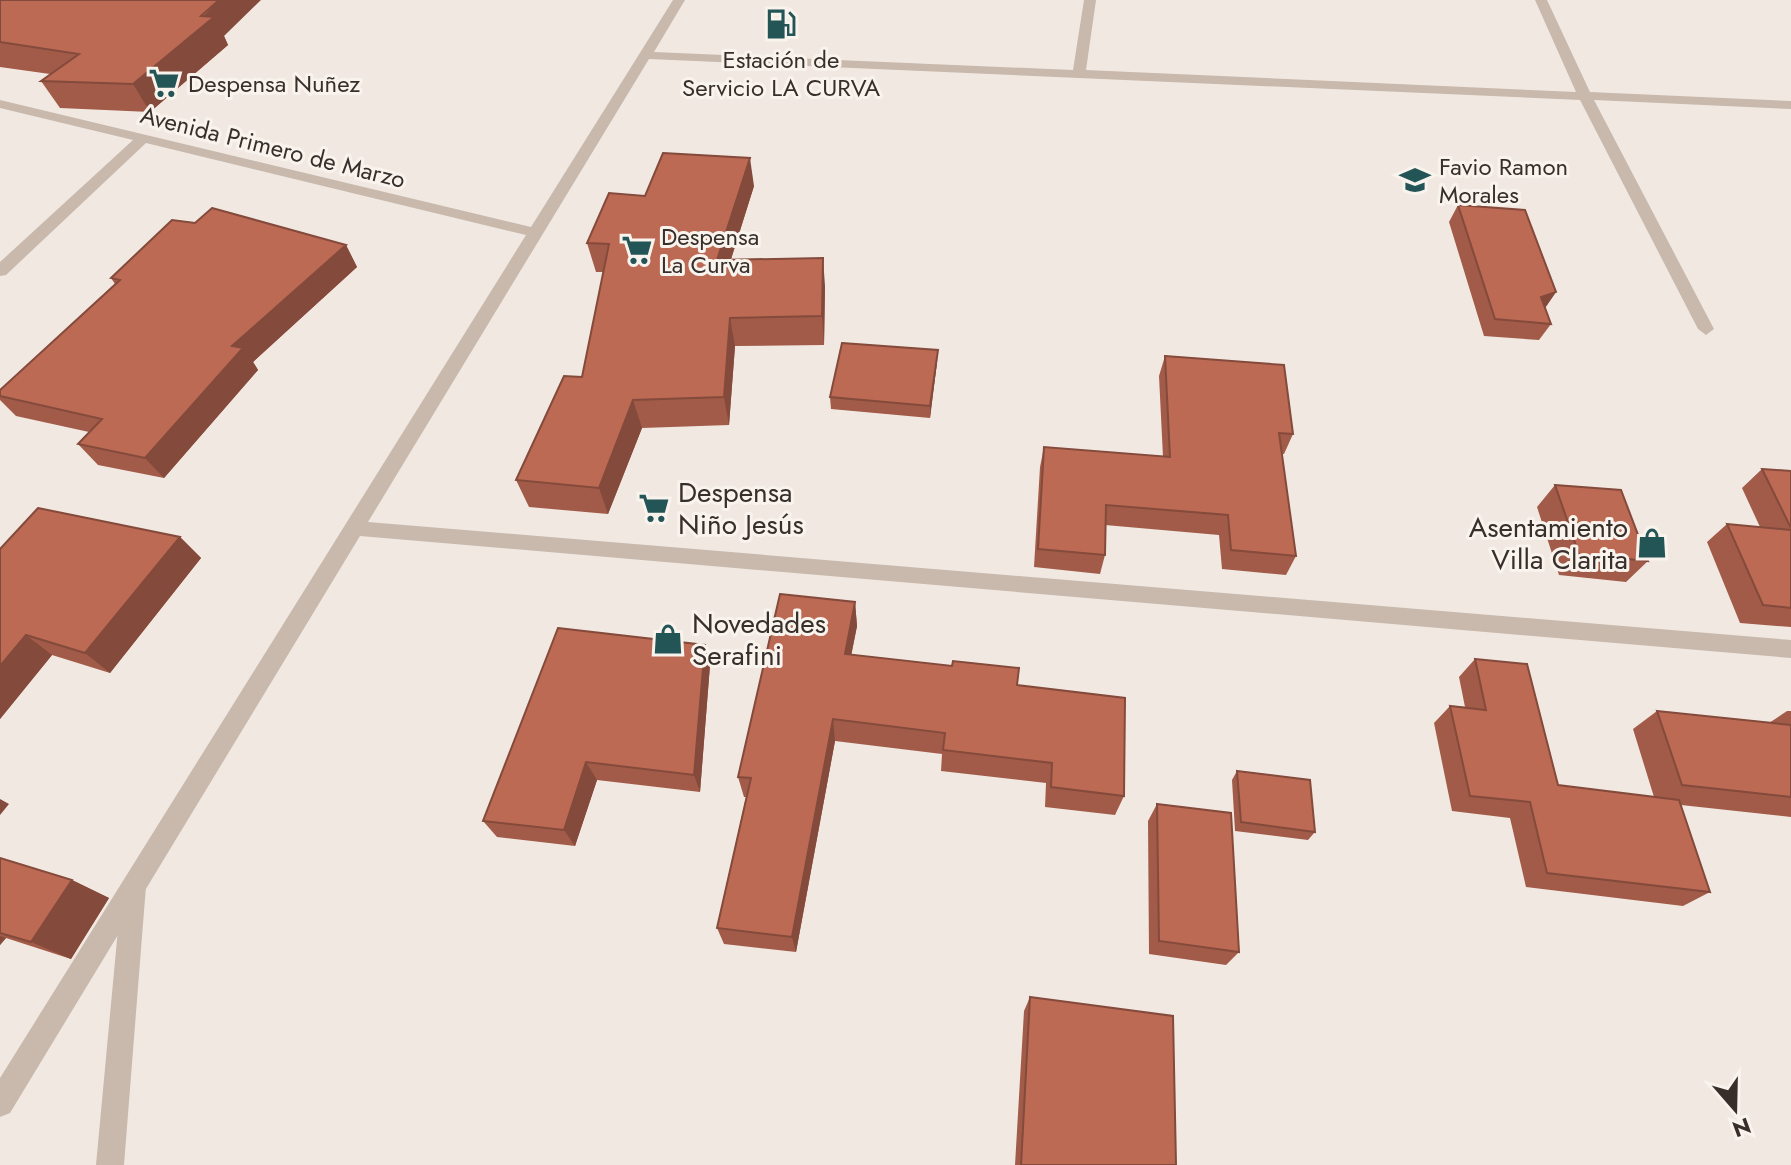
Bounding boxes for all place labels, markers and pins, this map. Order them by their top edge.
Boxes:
fuel station icon: Estación de Servicio LA CURVA [764,7,798,41]
place label: Estación de Servicio LA CURVA [682,42,880,105]
supermarket icon: Despensa Nuñez [147,66,181,100]
place label: Despensa Nuñez [188,66,360,101]
place label: Favio Ramon Morales [1439,149,1568,212]
school or university icon: Favio Ramon Morales [1398,163,1432,197]
place label: Despensa La Curva [661,219,759,282]
supermarket icon: Despensa La Curva [620,233,654,267]
place label: Despensa Niño Jesús [678,472,804,545]
supermarket icon: Despensa Niño Jesús [637,491,671,525]
place label: Asentamiento Villa Clarita [1469,507,1628,580]
shop icon: Asentamiento Villa Clarita [1635,526,1669,560]
place label: Novedades Serafini [692,603,826,676]
shop icon: Novedades Serafini [651,622,685,656]

